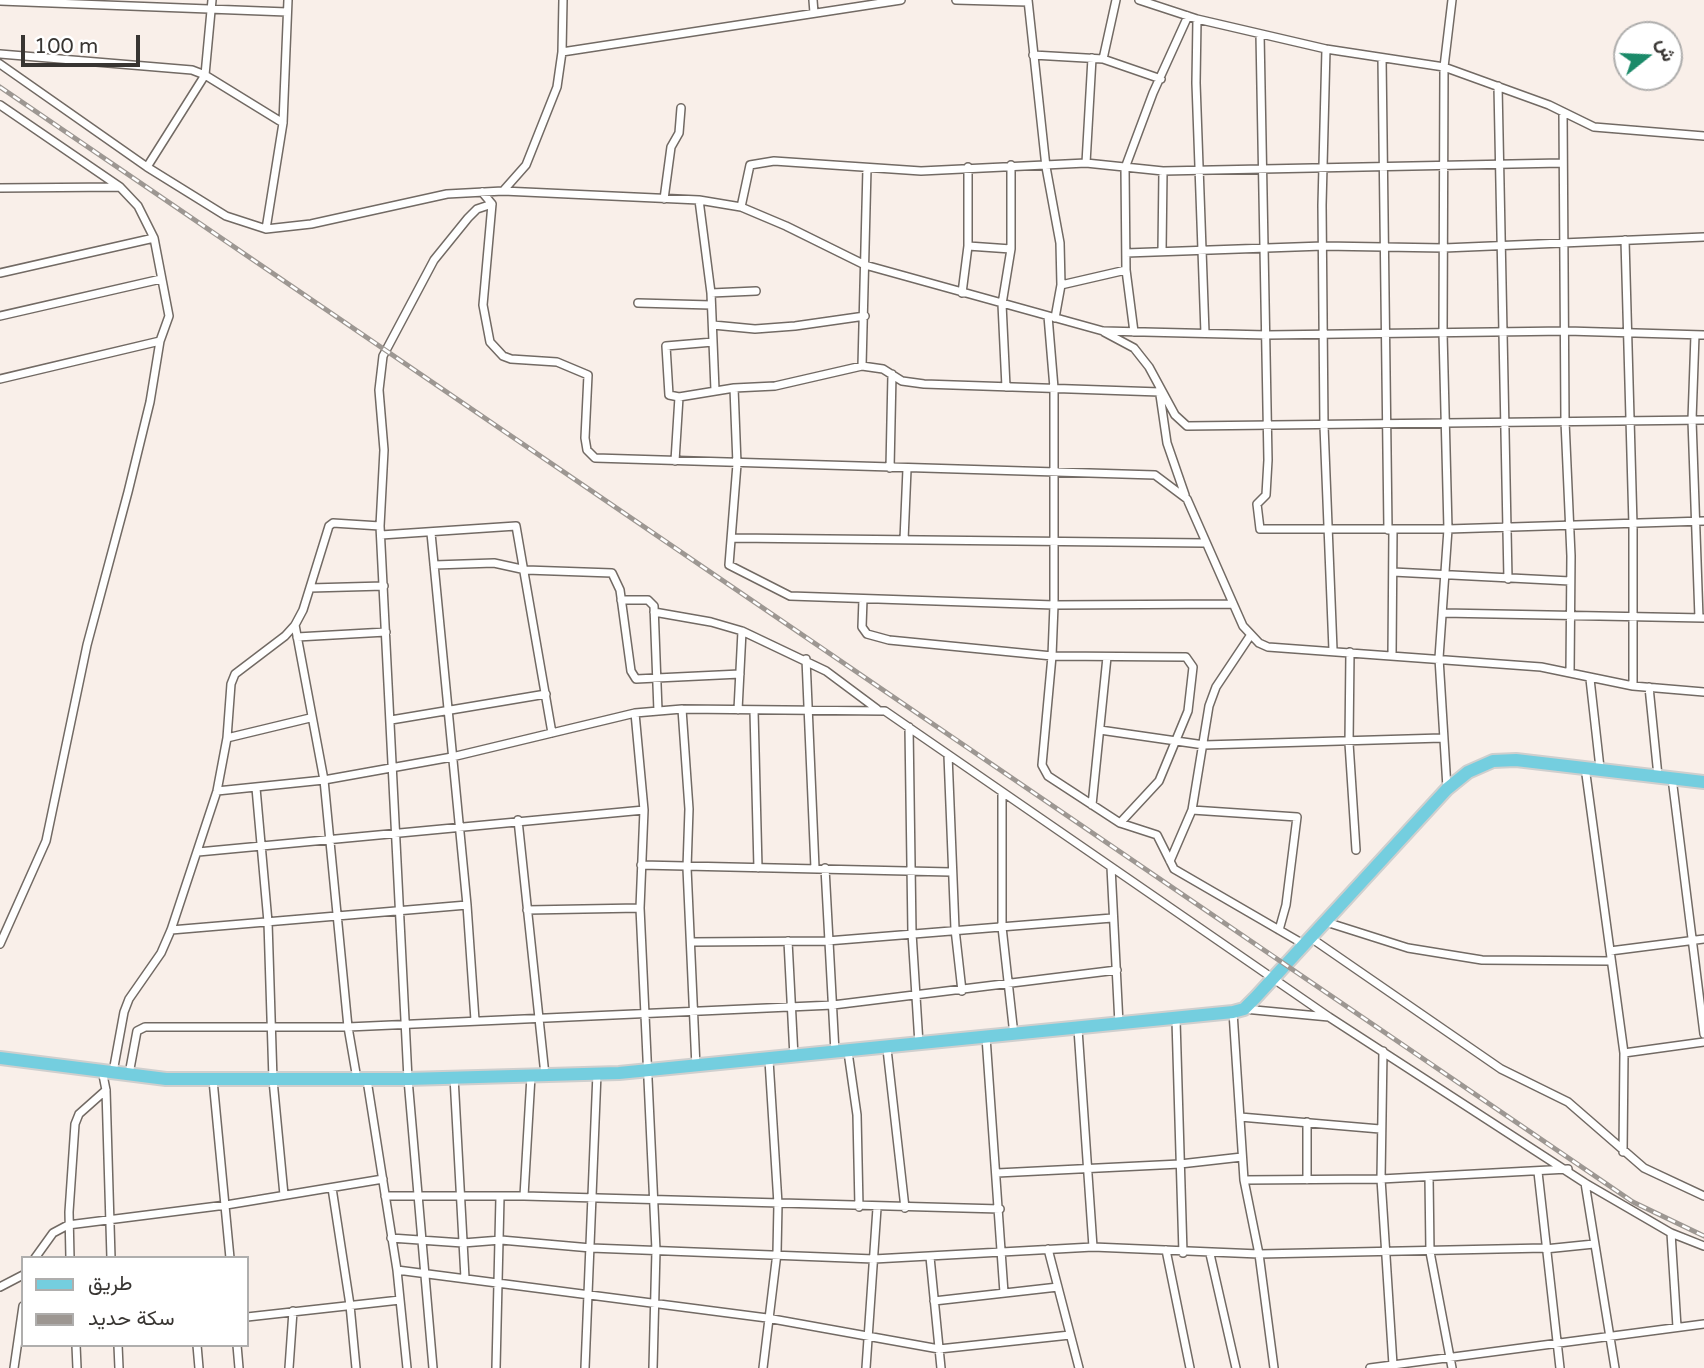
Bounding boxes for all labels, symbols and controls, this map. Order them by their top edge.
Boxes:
scale bar [24,21,144,65]
north arrow [1613,21,1683,91]
text: 100 m [34,34,98,59]
text: ش [1652,36,1680,64]
legend [21,1256,248,1347]
text: طريق [88,1271,133,1296]
text: سكة حديد [88,1306,175,1331]

